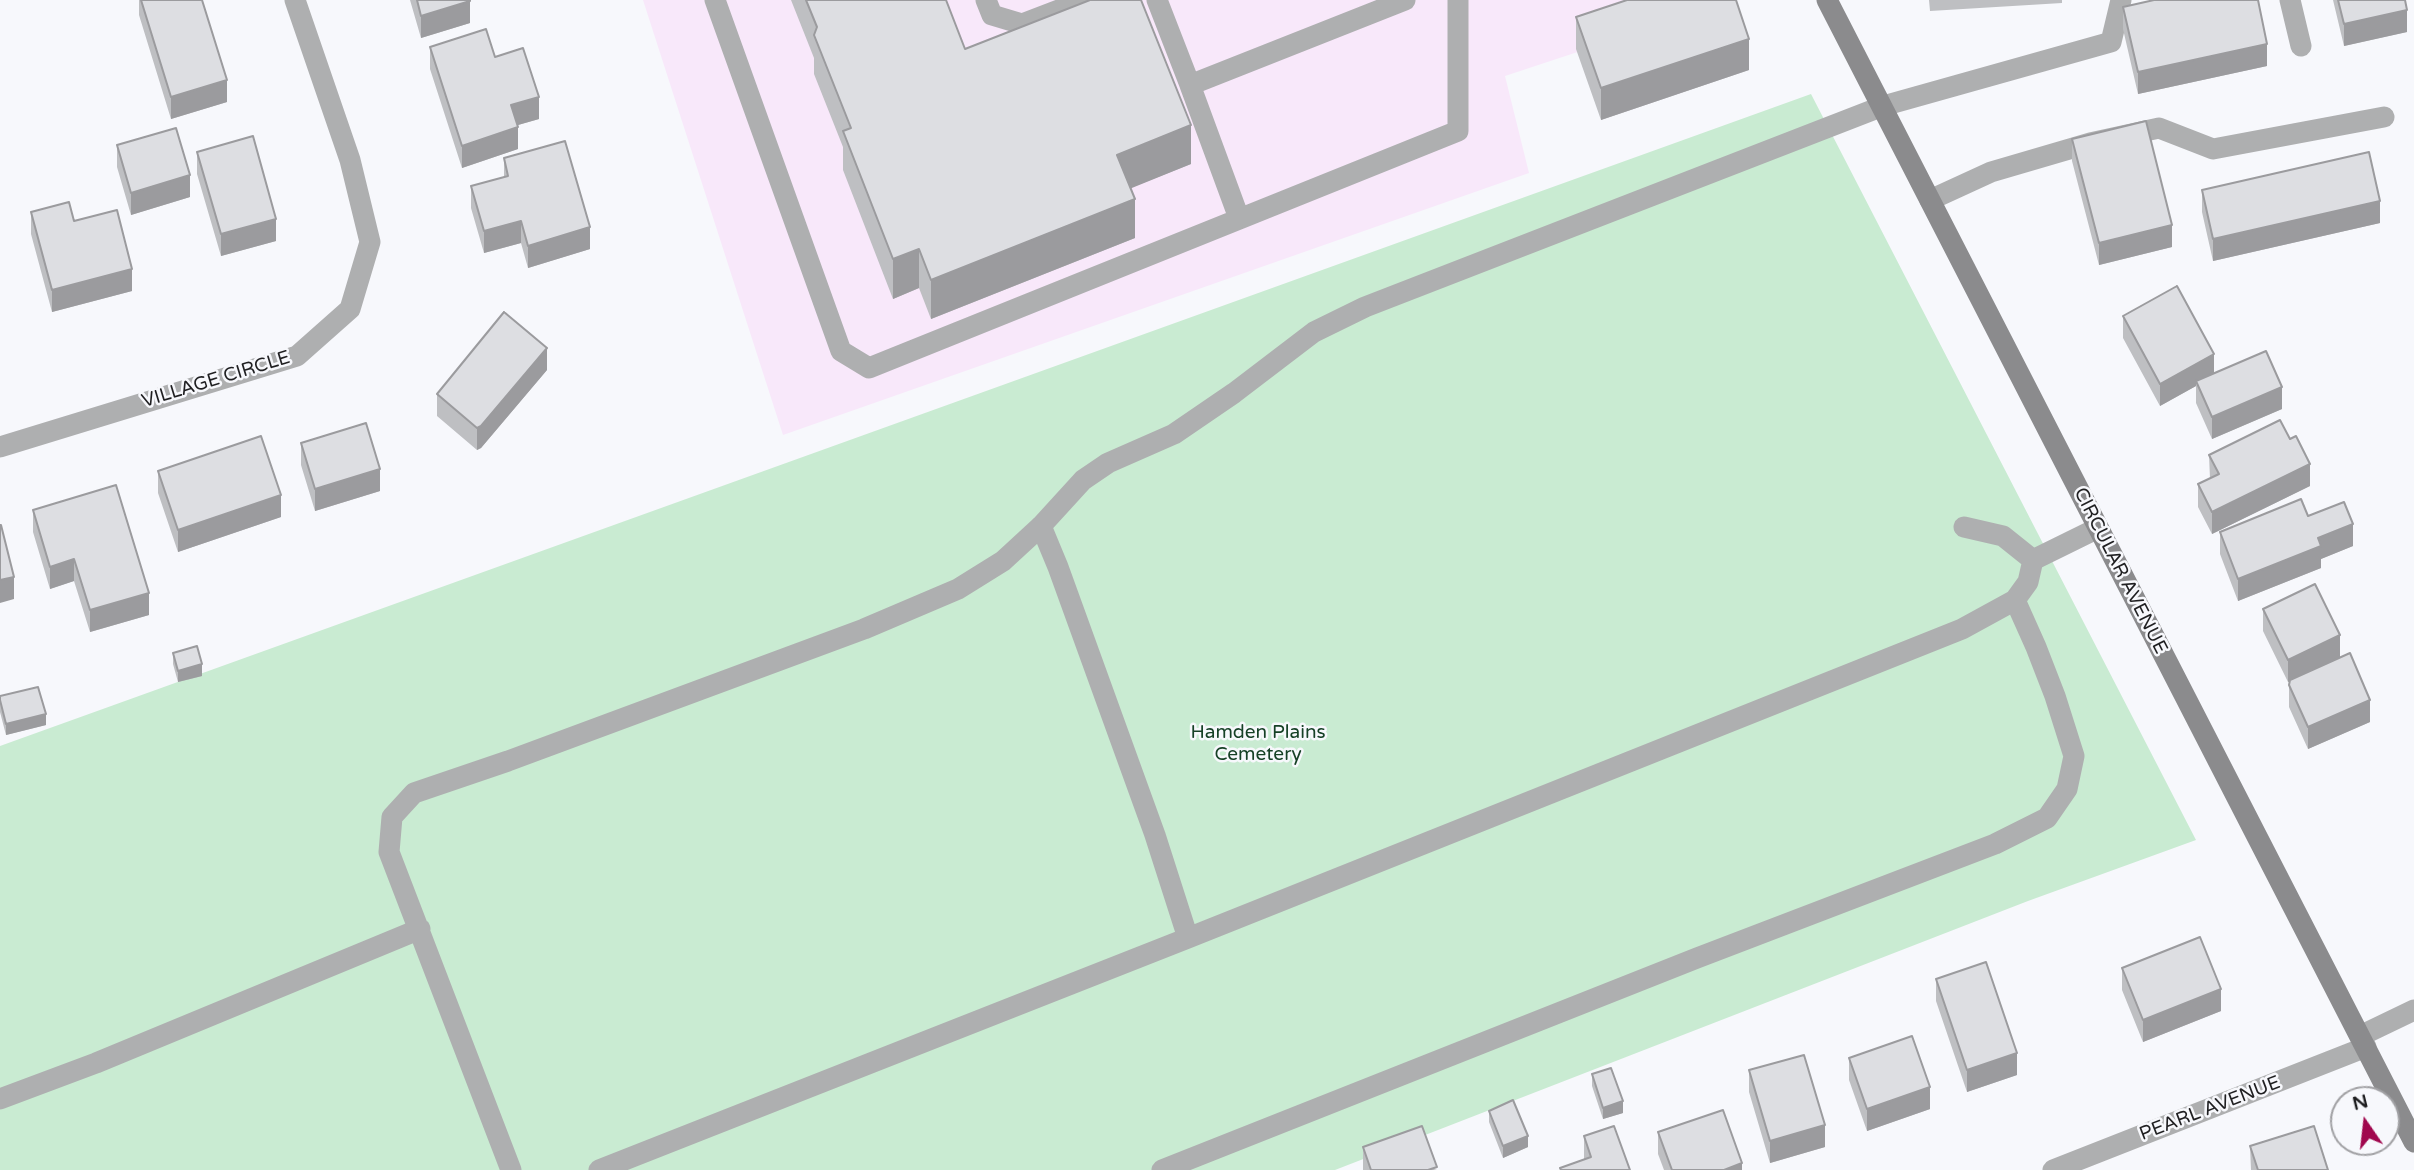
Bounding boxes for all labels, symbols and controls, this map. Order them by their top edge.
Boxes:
street label: VILLAGE CIRCLE [139,347,293,413]
street label: CIRCULAR AVENUE [2068,484,2172,658]
park label: Hamden Plains Cemetery [1190,722,1326,766]
street label: PEARL AVENUE [2136,1072,2284,1146]
north arrow [2330,1086,2400,1156]
text: N [2350,1090,2370,1115]

